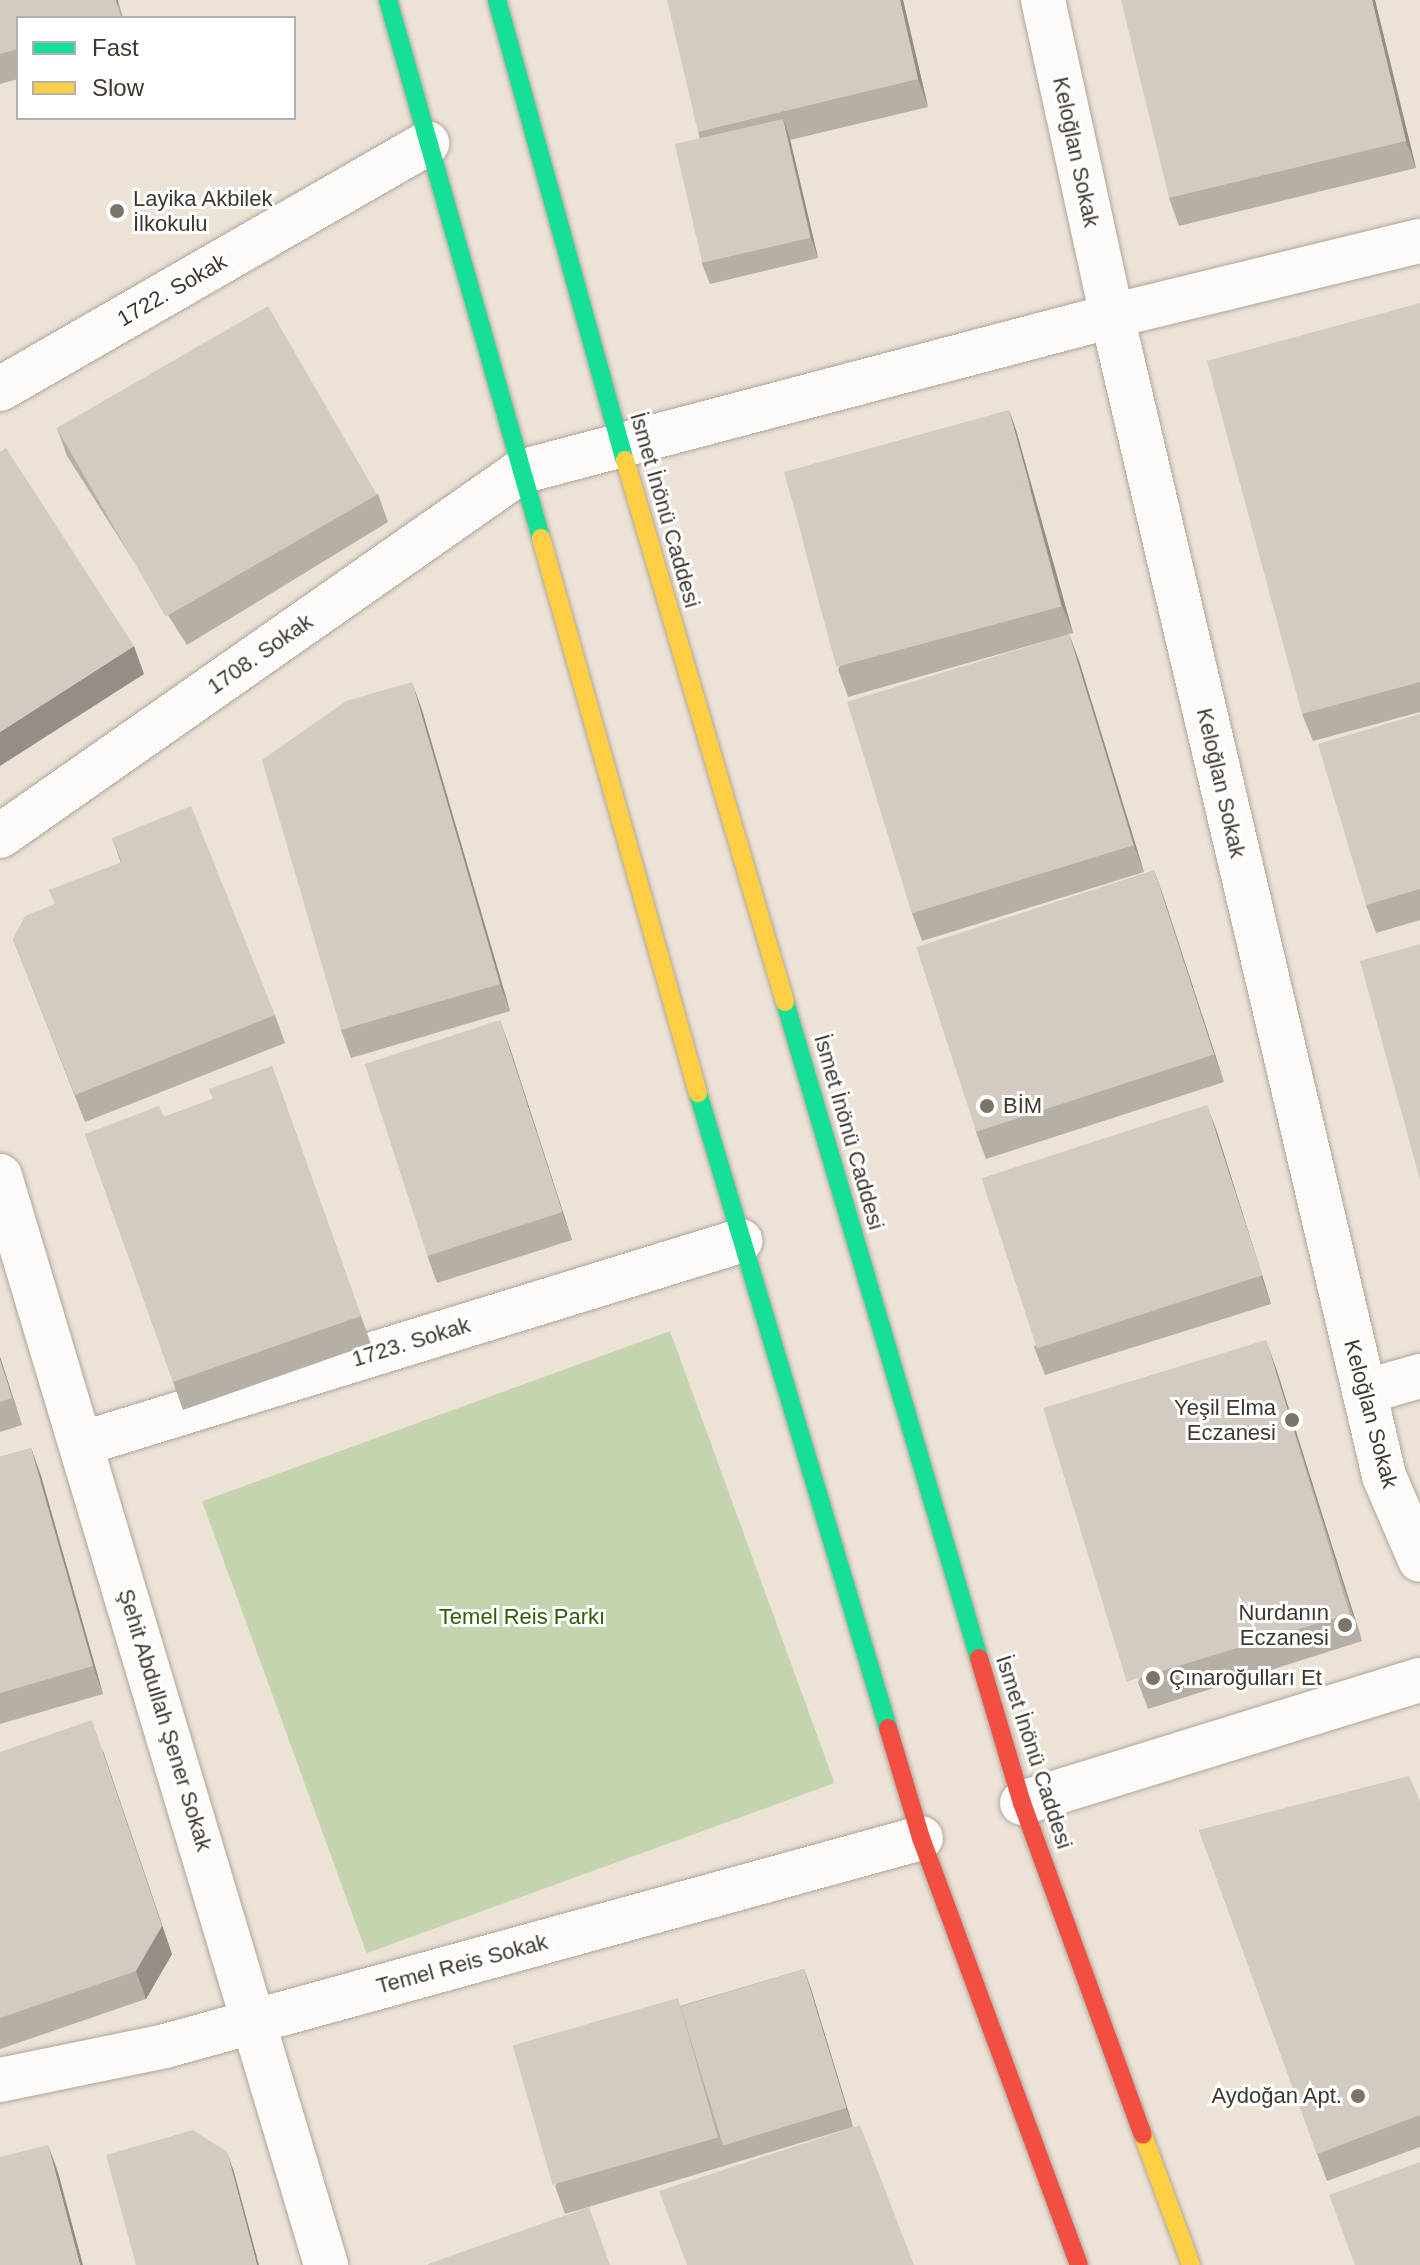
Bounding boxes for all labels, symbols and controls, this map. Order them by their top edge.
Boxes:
legend [16,16,296,120]
text: Fast [92,34,139,61]
text: Slow [92,74,144,101]
street label: Keloğlan Sokak [1047,74,1105,230]
place label: Layika Akbilek İlkokulu [133,185,274,236]
marker: Layika Akbilek İlkokulu [108,202,126,220]
street label: 1722. Sokak [112,248,232,332]
street label: İsmet İnönü Caddesi [625,409,705,611]
street label: 1708. Sokak [202,608,318,700]
street label: Keloğlan Sokak [1191,706,1251,860]
street label: İsmet İnönü Caddesi [809,1031,889,1233]
place label: BİM [1003,1093,1042,1119]
marker: BİM [978,1097,996,1115]
street label: 1723. Sokak [349,1311,473,1373]
street label: Keloğlan Sokak [1338,1337,1404,1491]
place label: Yeşil Elma Eczanesi [1174,1394,1276,1446]
marker: Yeşil Elma Eczanesi [1283,1411,1301,1429]
street label: Şehit Abdullah Şener Sokak [112,1585,218,1855]
place label: Nurdanın Eczanesi [1238,1599,1329,1650]
park label: Temel Reis Parkı [439,1604,605,1630]
marker: Nurdanın Eczanesi [1336,1616,1354,1634]
street label: İsmet İnönü Caddesi [990,1652,1078,1852]
place label: Çınaroğulları Et [1169,1665,1322,1691]
marker: Çınaroğulları Et [1144,1669,1162,1687]
street label: Temel Reis Sokak [374,1928,550,2000]
place label: Aydoğan Apt. [1210,2083,1342,2109]
marker: Aydoğan Apt. [1349,2087,1367,2105]

